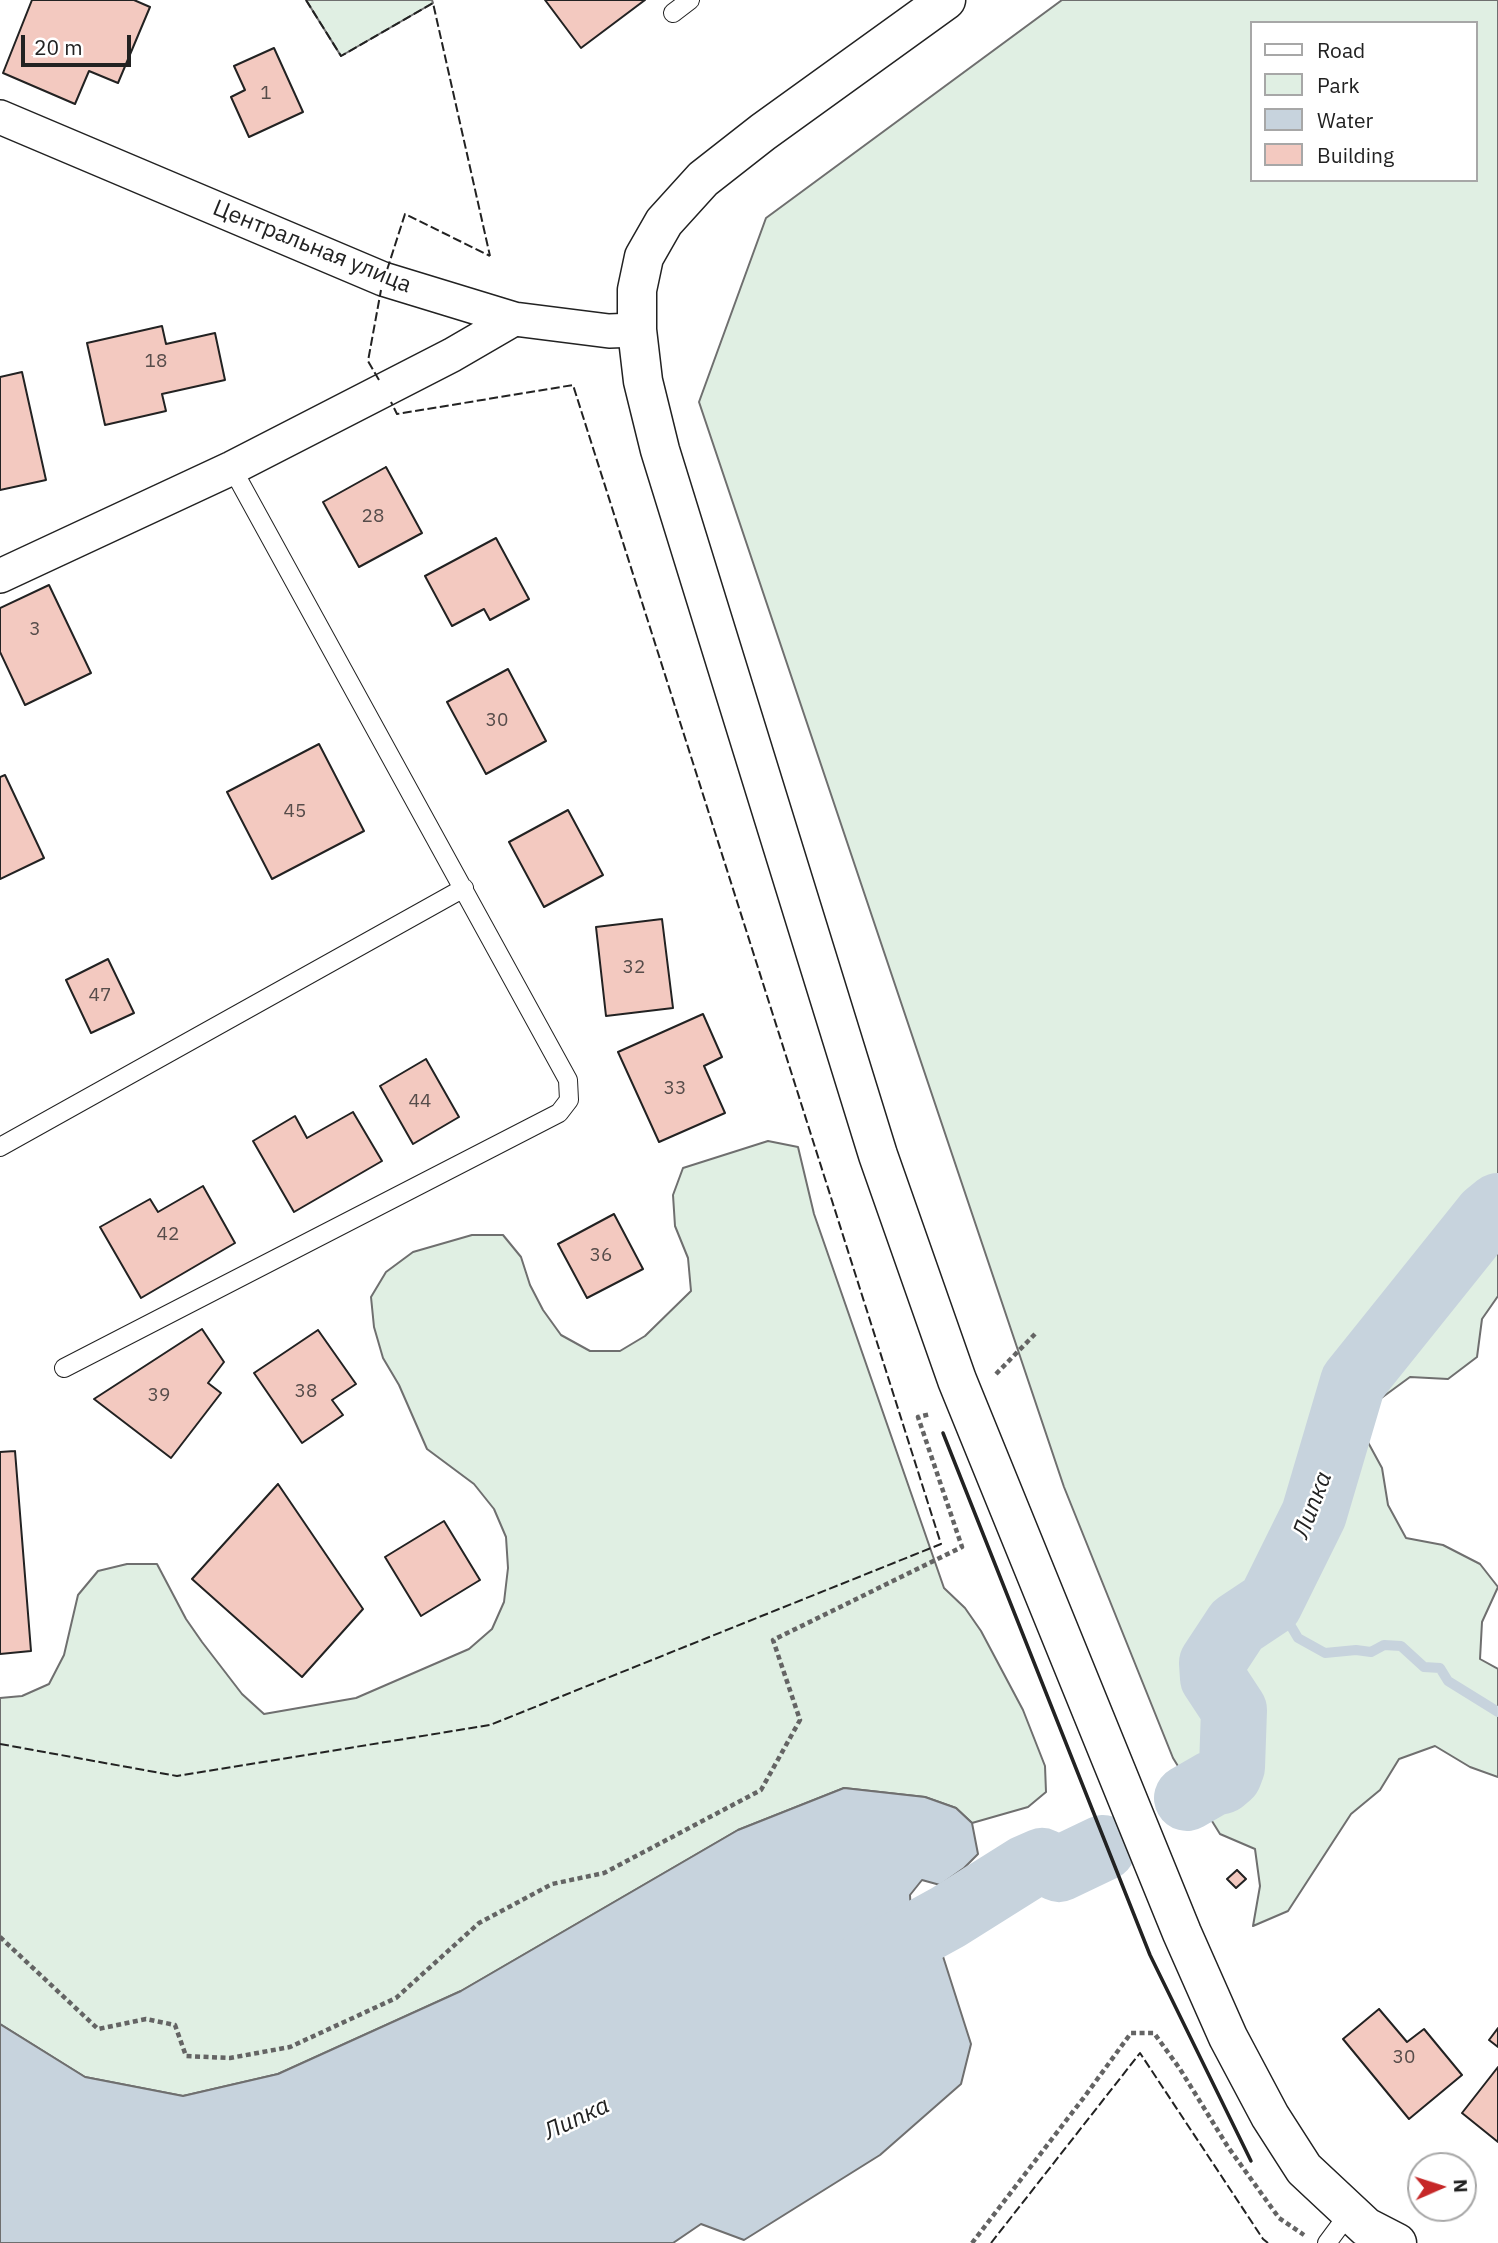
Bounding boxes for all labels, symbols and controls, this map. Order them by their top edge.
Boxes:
scale bar [24,21,135,65]
legend [1250,21,1477,182]
text: 20 m [34,33,83,61]
text: Road [1317,36,1365,64]
text: Park [1317,71,1360,99]
house number: 1 [260,83,272,105]
text: Water [1317,106,1373,134]
text: Building [1317,141,1394,169]
street label: Центральная улица [209,195,415,299]
house number: 18 [145,351,167,373]
house number: 28 [362,506,384,528]
house number: 3 [29,619,41,641]
house number: 30 [486,710,508,732]
house number: 45 [284,801,306,823]
house number: 32 [623,957,645,979]
house number: 47 [89,985,111,1007]
house number: 33 [664,1078,686,1100]
house number: 44 [409,1091,431,1113]
house number: 42 [157,1224,179,1246]
house number: 36 [590,1245,612,1267]
house number: 38 [295,1381,317,1403]
house number: 39 [148,1385,170,1407]
water label: Липка [1287,1468,1339,1542]
house number: 30 [1393,2047,1415,2069]
water label: Липка [540,2091,614,2147]
north arrow [1407,2152,1477,2222]
text: N [1449,2178,1473,2193]

